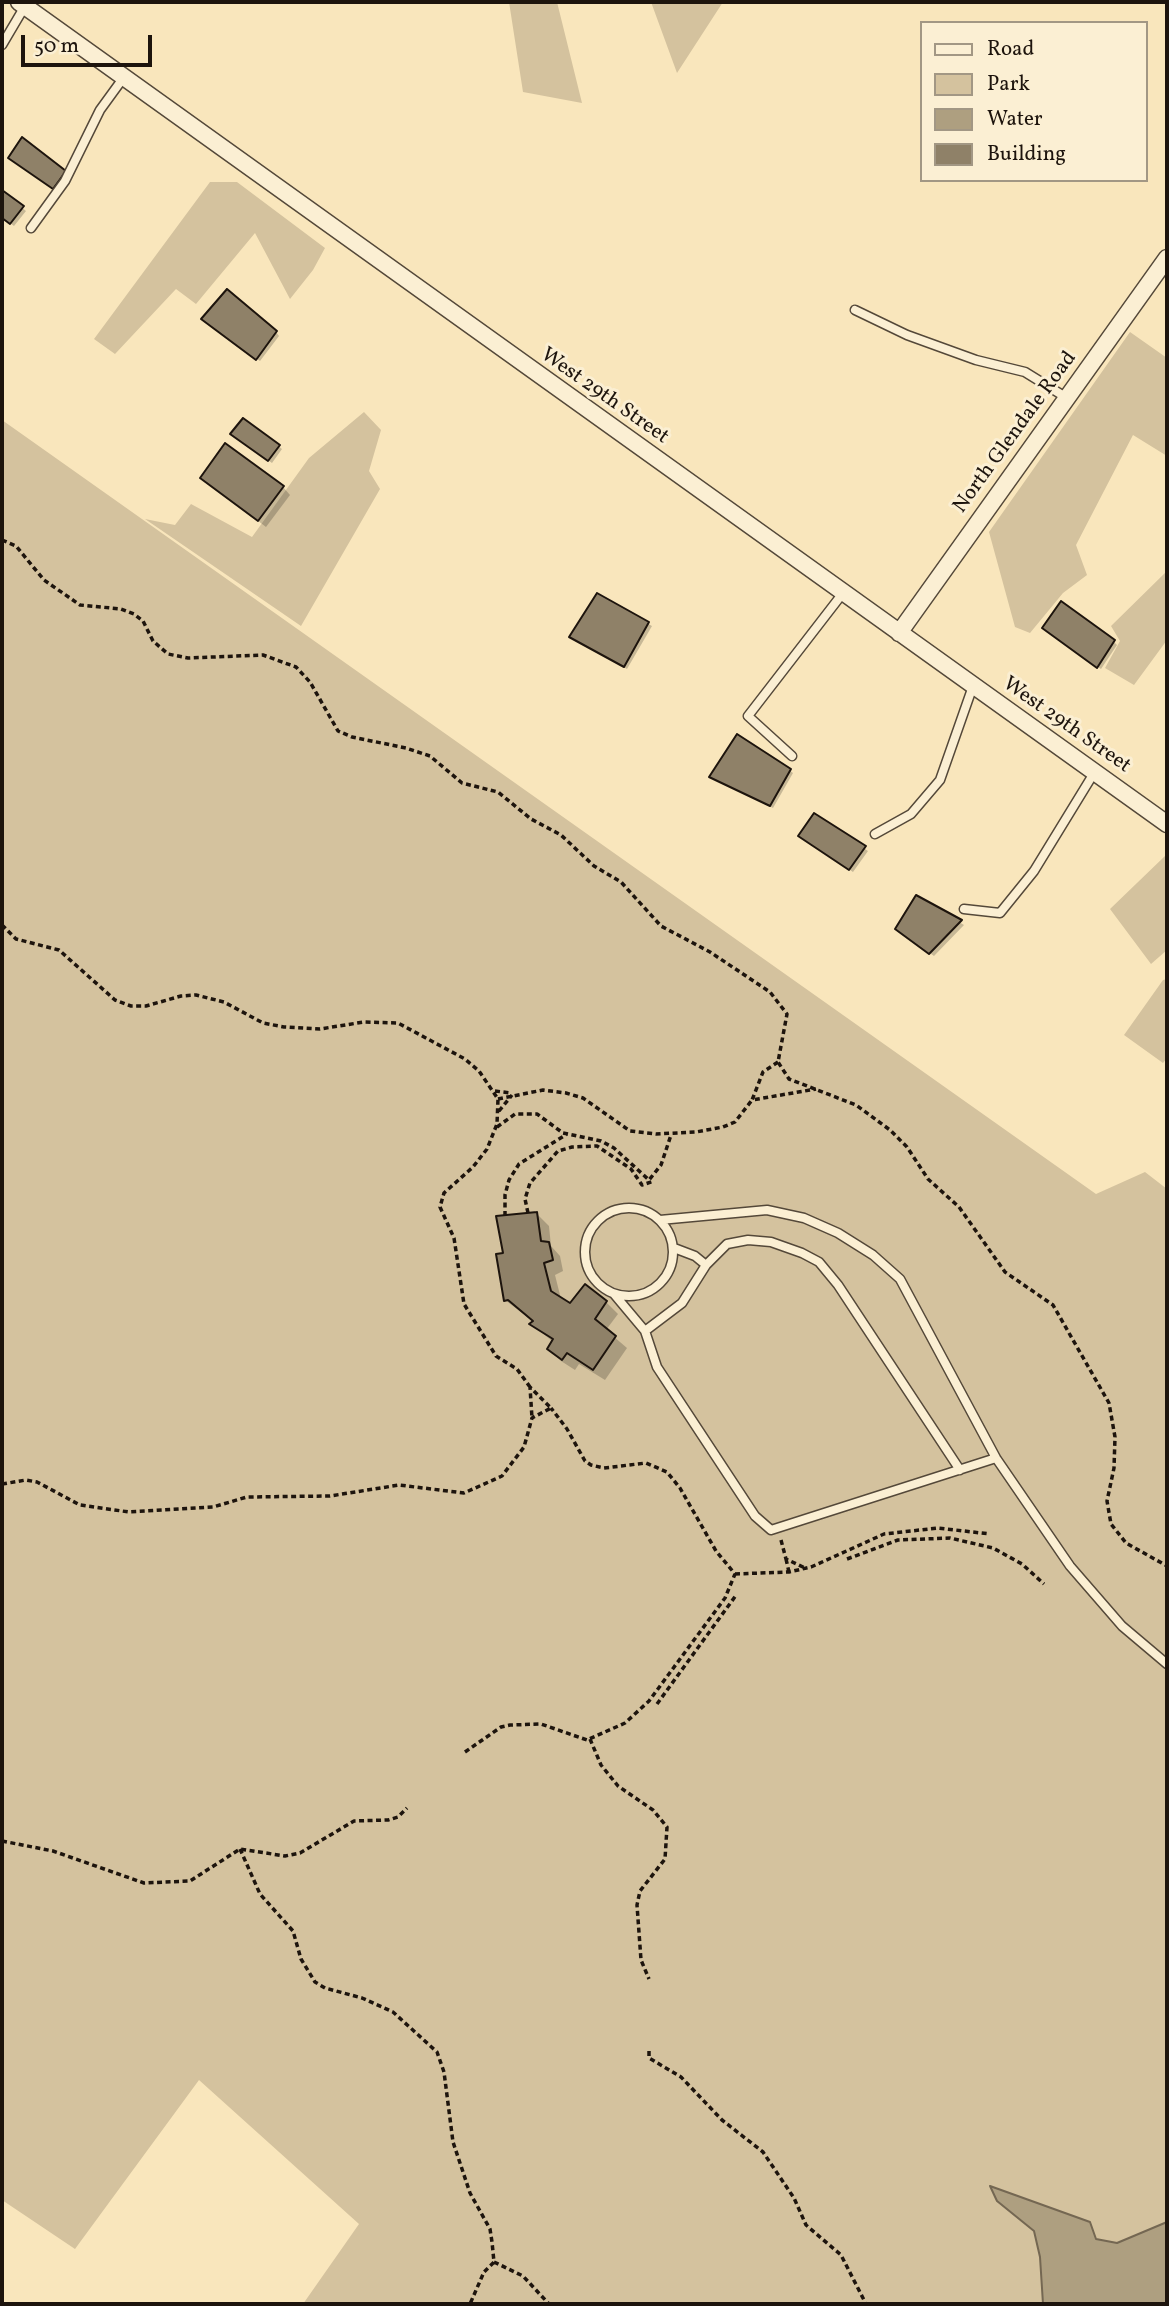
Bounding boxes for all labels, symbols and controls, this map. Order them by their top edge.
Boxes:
scale bar [24,21,156,65]
legend [920,21,1148,182]
text: 50 m [34,32,79,61]
text: Road [987,35,1034,64]
text: Park [987,70,1030,99]
text: Water [987,105,1043,134]
text: Building [987,140,1066,169]
street label: West 29th Street [535,343,673,451]
street label: North Glendale Road [949,347,1083,519]
street label: West 29th Street [997,672,1135,780]

